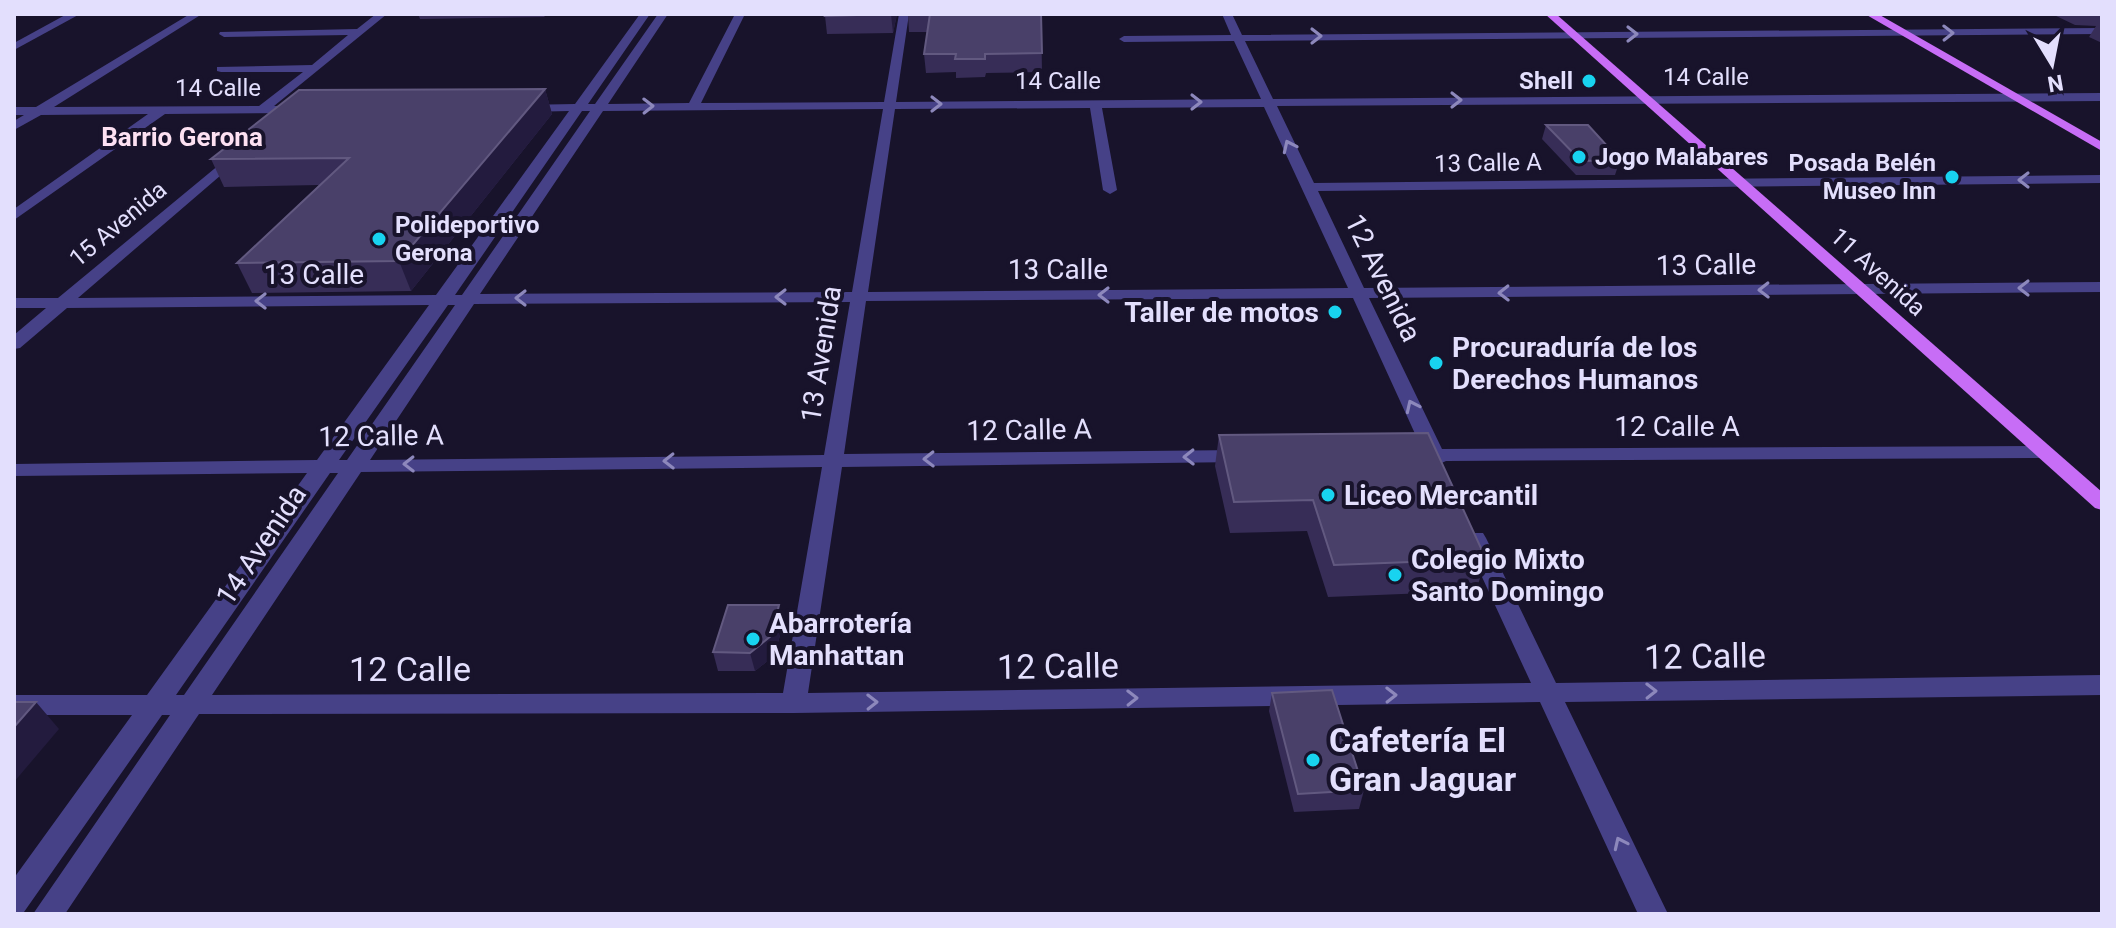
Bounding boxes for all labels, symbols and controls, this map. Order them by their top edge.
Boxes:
one-way arrow [1942,24,1955,41]
north arrow [2012,24,2092,104]
one-way arrow [1626,25,1639,43]
one-way arrow [1310,27,1323,45]
street label: 14 Calle [1663,63,1749,91]
street label: 14 Calle [1015,67,1101,95]
place label: Shell [1519,67,1573,95]
text: N [2046,70,2065,97]
marker: Shell [1580,72,1598,90]
street label: 14 Calle [175,74,261,102]
one-way arrow [1450,92,1463,109]
one-way arrow [1190,93,1203,111]
one-way arrow [930,95,943,113]
one-way arrow [642,97,655,115]
district label: Barrio Gerona [101,122,263,152]
one-way arrow [1282,140,1298,154]
place label: Jogo Malabares [1595,143,1768,171]
street label: 13 Calle A [1434,148,1542,178]
marker: Jogo Malabares [1570,148,1588,166]
place label: Posada Belén Museo Inn [1789,149,1936,205]
marker: Posada Belén Museo Inn [1943,168,1961,186]
one-way arrow [2017,171,2030,189]
street label: 15 Avenida [64,175,172,273]
street label: 12 Avenida [1338,209,1428,347]
place label: Polideportivo Gerona [395,211,539,267]
street label: 11 Avenida [1825,222,1931,322]
marker: Polideportivo Gerona [370,230,388,248]
street label: 13 Calle [1656,248,1756,282]
street label: 13 Calle [1008,253,1108,286]
street label: 13 Calle [264,258,364,291]
one-way arrow [2017,279,2030,297]
one-way arrow [1757,282,1770,299]
street label: 13 Avenida [794,283,848,425]
one-way arrow [1497,284,1510,302]
one-way arrow [1097,286,1110,304]
one-way arrow [774,288,787,305]
one-way arrow [514,290,527,307]
one-way arrow [254,292,267,309]
place label: Taller de motos [1124,296,1319,329]
marker: Taller de motos [1326,303,1344,321]
place label: Procuraduría de los Derechos Humanos [1452,331,1698,396]
marker: Procuraduría de los Derechos Humanos [1427,354,1445,372]
one-way arrow [1406,400,1422,414]
street label: 12 Calle A [1614,410,1740,443]
street label: 12 Calle A [966,412,1092,448]
street label: 12 Calle A [318,418,444,454]
one-way arrow [1182,448,1195,465]
one-way arrow [922,450,935,468]
one-way arrow [662,453,675,470]
one-way arrow [402,455,415,473]
street label: 14 Avenida [209,479,313,611]
place label: Liceo Mercantil [1344,479,1538,512]
marker: Liceo Mercantil [1319,486,1337,504]
place label: Colegio Mixto Santo Domingo [1411,543,1604,608]
marker: Colegio Mixto Santo Domingo [1386,566,1404,584]
place label: Abarrotería Manhattan [769,607,912,672]
marker: Abarrotería Manhattan [744,630,762,648]
street label: 12 Calle [1644,635,1766,677]
street label: 12 Calle [997,645,1119,687]
street label: 12 Calle [349,649,471,689]
one-way arrow [1645,682,1658,700]
one-way arrow [1385,686,1398,704]
one-way arrow [1126,690,1139,707]
one-way arrow [866,693,879,711]
place label: Cafetería El Gran Jaguar [1329,720,1517,799]
marker: Cafetería El Gran Jaguar [1304,751,1322,769]
one-way arrow [1613,837,1629,852]

